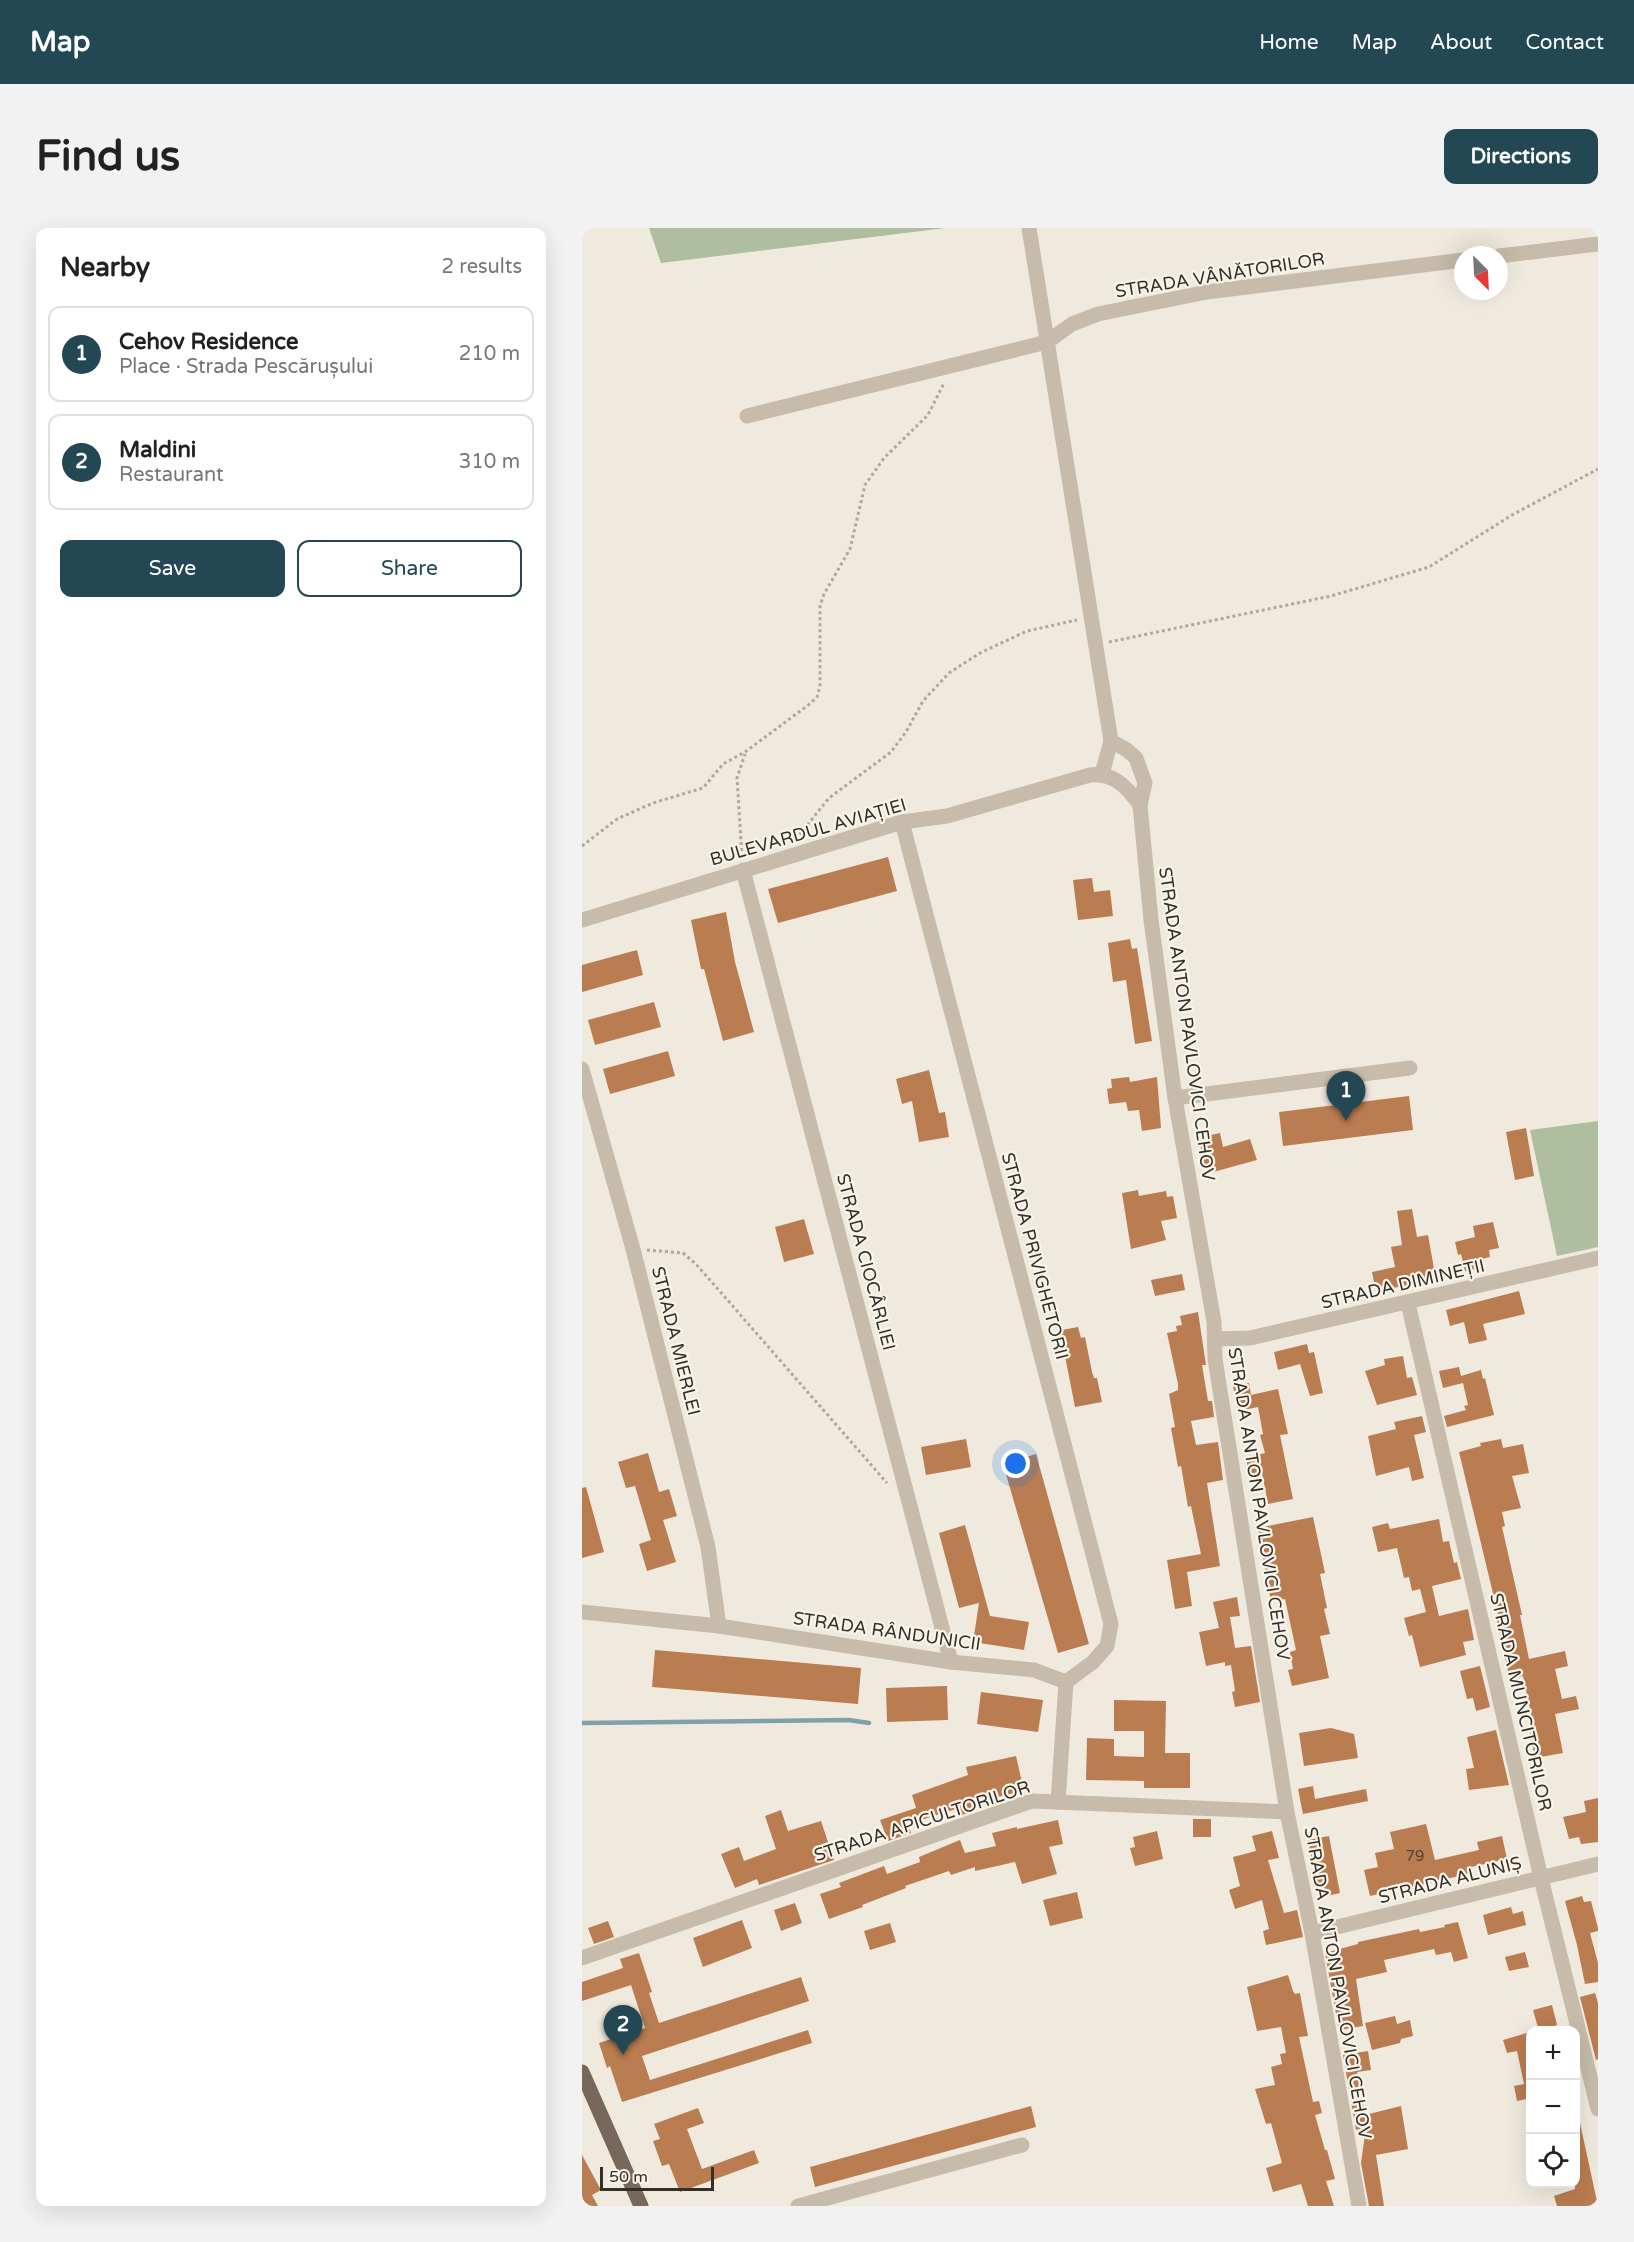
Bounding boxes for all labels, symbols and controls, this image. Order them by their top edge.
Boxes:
text: Map [30,25,90,59]
text: Home [1259,30,1319,55]
text: Map [1352,30,1397,55]
text: About [1430,30,1492,55]
text: Contact [1525,30,1604,55]
button: Directions [1444,129,1598,184]
text: Find us [36,131,180,182]
north arrow [1454,246,1508,300]
street label: STRADA VÂNĂTORILOR [1114,248,1326,302]
text: Nearby [60,252,150,283]
text: 2 results [442,255,522,279]
text: Cehov Residence [119,329,298,355]
text: 1 [75,342,88,366]
text: 210 m [459,342,520,366]
text: Place · Strada Pescărușului [119,355,373,379]
text: Maldini [119,437,196,463]
text: 2 [75,450,88,474]
text: 310 m [459,450,520,474]
text: Restaurant [119,463,224,487]
button: Save [60,540,285,597]
button: Share [297,540,522,597]
street label: BULEVARDUL AVIAȚIEI [707,793,909,871]
street label: STRADA ANTON PAVLOVICI CEHOV [1154,866,1220,1183]
pin: 1 [1326,1072,1365,1121]
street label: STRADA PRIVIGHETORII [997,1150,1073,1362]
street label: STRADA CIOCÂRLIEI [832,1171,900,1353]
street label: STRADA DIMINEȚII [1319,1254,1487,1314]
street label: STRADA MIERLEI [647,1264,705,1418]
street label: STRADA ANTON PAVLOVICI CEHOV [1223,1346,1295,1663]
your location [1001,1449,1030,1478]
street label: STRADA MUNCITORILOR [1485,1591,1557,1813]
street label: STRADA RÂNDUNICII [792,1607,982,1655]
street label: STRADA APICULTORILOR [811,1776,1033,1866]
street label: STRADA ANTON PAVLOVICI CEHOV [1300,1825,1376,2141]
house number: 79 [1406,1847,1424,1865]
street label: STRADA ALUNIȘ [1376,1852,1524,1908]
pin: 2 [604,2006,642,2055]
map controls [1526,2026,1580,2188]
button: + [1526,2026,1580,2080]
button: − [1526,2080,1580,2134]
button: locate [1526,2134,1580,2188]
scale bar [600,2164,714,2192]
text: 50 m [609,2167,648,2187]

